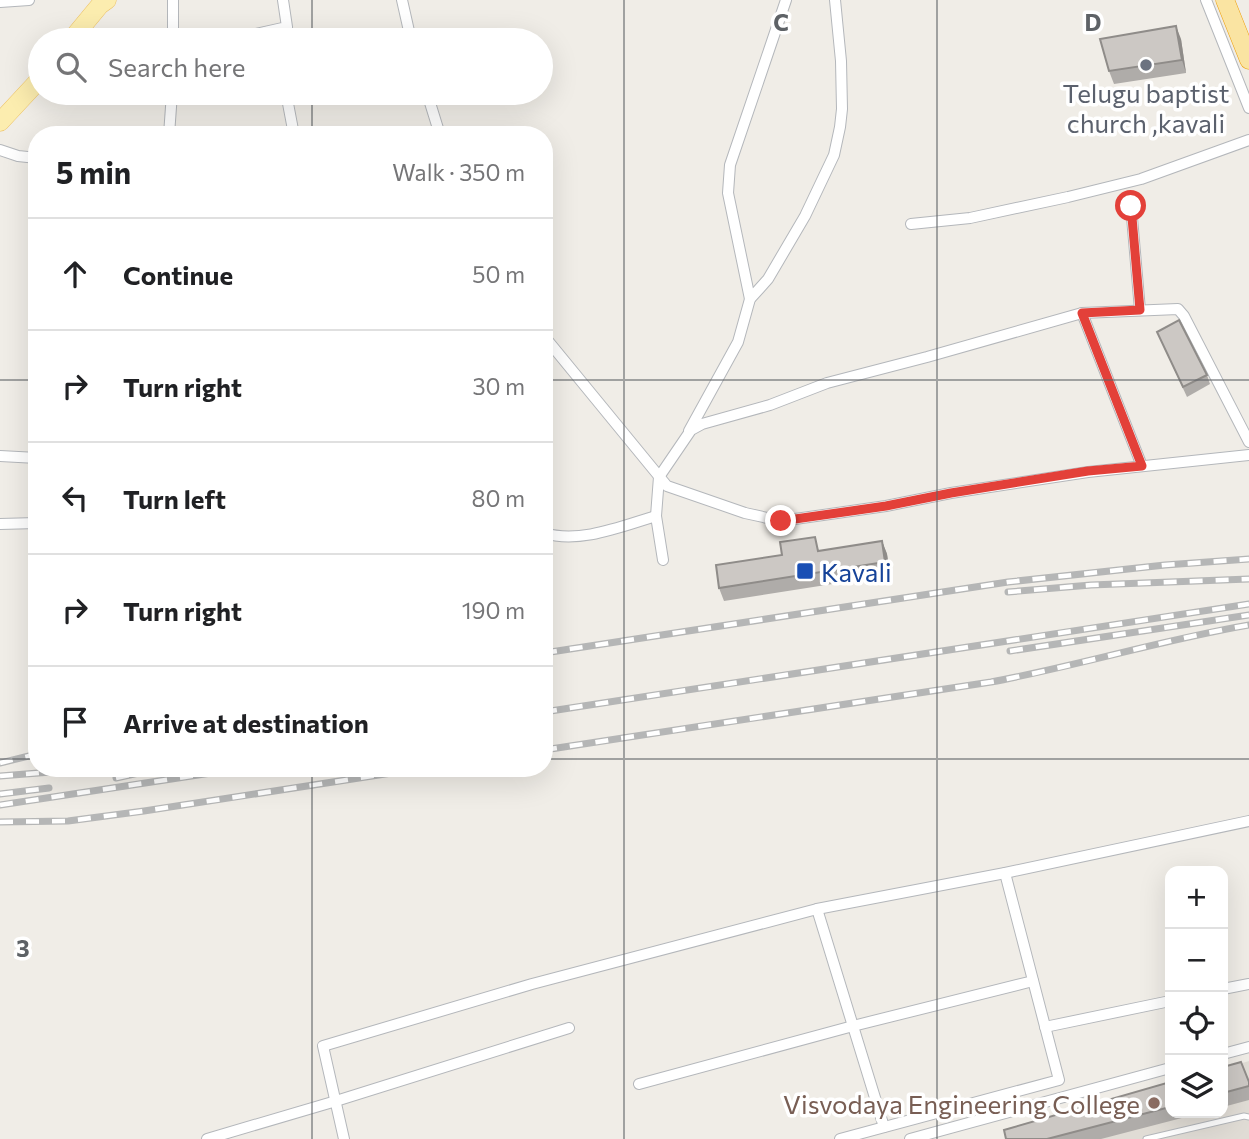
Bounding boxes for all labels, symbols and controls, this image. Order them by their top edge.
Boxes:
text: C [773,8,789,36]
text: D [1085,8,1102,36]
search box [28,28,553,105]
icon: search [52,48,90,86]
text: Search here [108,51,246,82]
marker: Telugu baptist church ,kavali [1138,57,1154,73]
place label: Telugu baptist church ,kavali [1062,77,1230,138]
text: 5 min [56,153,131,190]
text: Walk · 350 m [392,158,525,186]
route start [1115,190,1146,221]
icon: ahead [56,255,94,293]
text: Continue [123,259,233,290]
text: 50 m [472,260,525,288]
icon: right [56,367,94,405]
text: Turn right [123,371,242,402]
text: 30 m [472,372,525,400]
icon: left [56,479,94,517]
text: Turn left [123,483,226,514]
text: 80 m [472,484,525,512]
route end [765,505,796,536]
place label: Kavali [821,556,892,587]
marker: Kavali [795,561,815,581]
icon: right [56,591,94,629]
text: Turn right [123,595,242,626]
text: 190 m [462,596,525,624]
icon: arrive [56,703,94,741]
text: Arrive at destination [123,707,369,738]
map controls [1165,866,1228,1118]
button: + [1165,866,1228,929]
button: − [1165,929,1228,992]
text: 3 [16,934,30,962]
button: locate [1165,992,1228,1055]
button: layers [1165,1055,1228,1118]
place label: Visvodaya Engineering College [783,1088,1140,1119]
marker: Visvodaya Engineering College [1146,1095,1162,1111]

